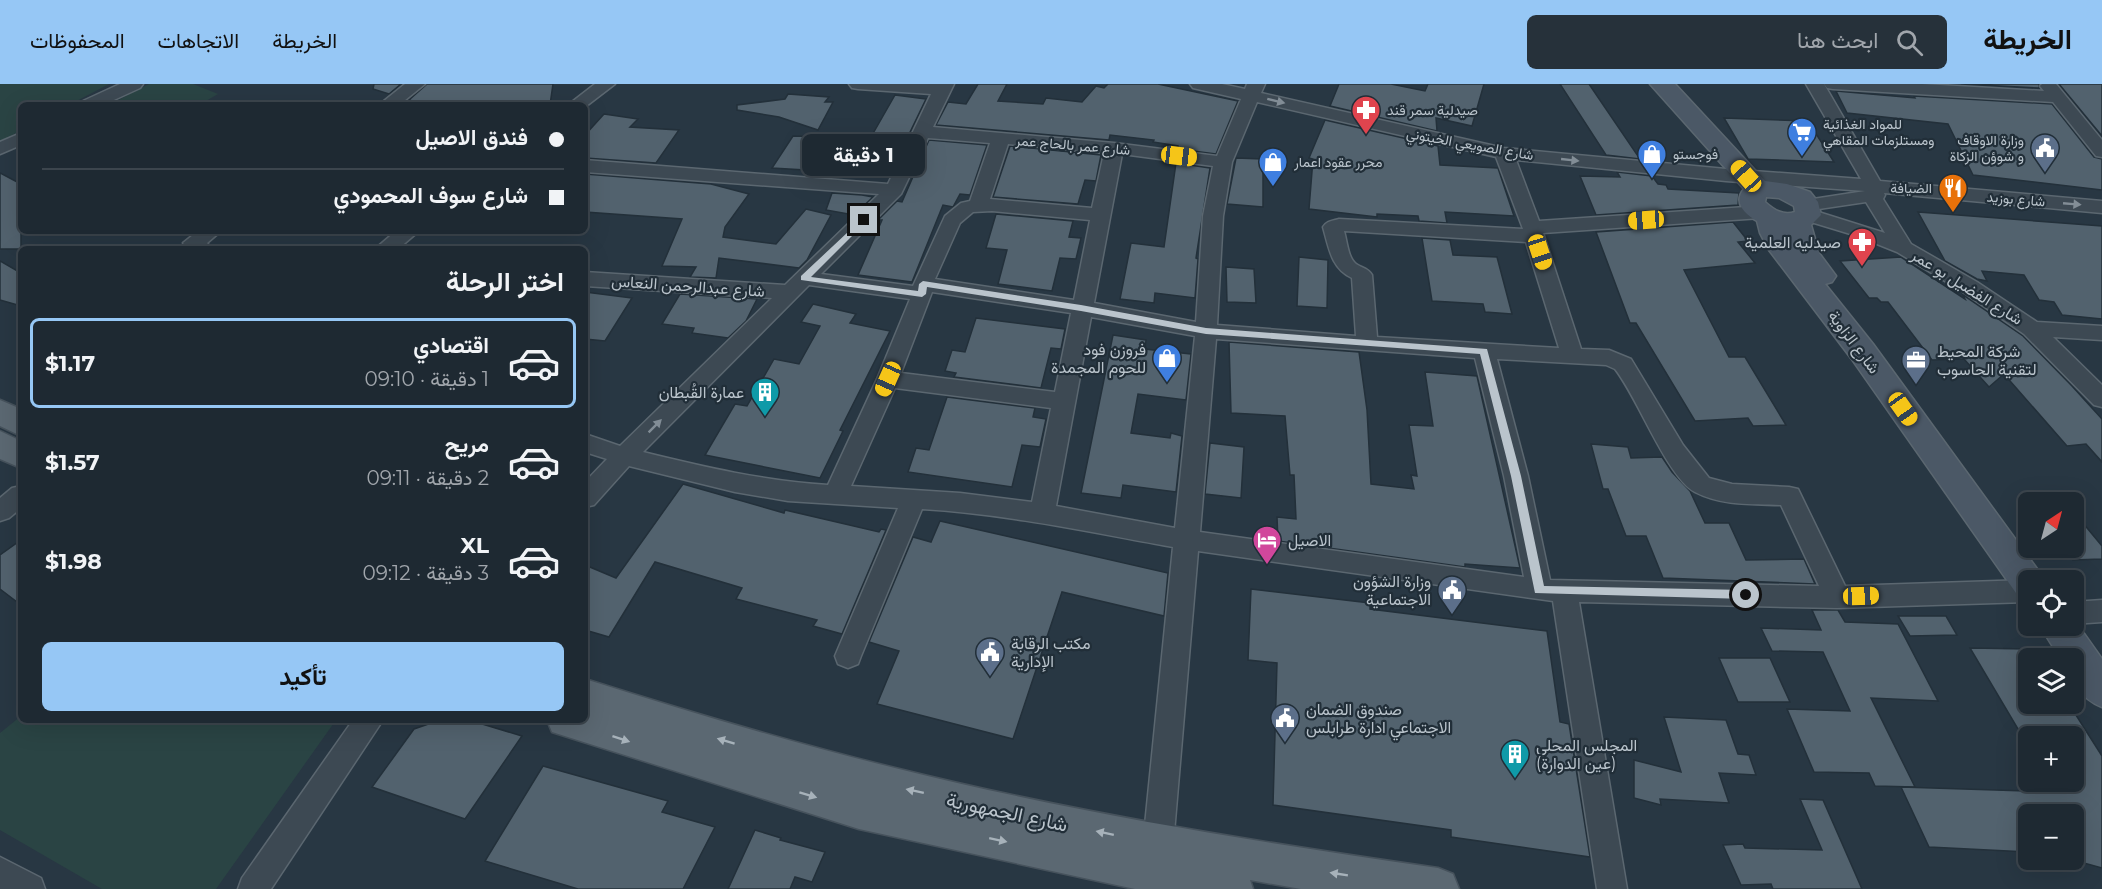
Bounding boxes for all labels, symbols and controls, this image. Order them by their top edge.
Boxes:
search box [1527,15,1947,69]
text: الخريطة [1983,22,2072,56]
icon: search [1893,26,1926,59]
text: ابحث هنا [1797,27,1878,54]
text: المحفوظات [30,28,125,53]
text: الاتجاهات [158,28,239,53]
text: الخريطة [272,28,337,53]
pharmacy icon: صيدلية سمر قند [1350,94,1382,136]
one-way arrow [1267,97,1286,107]
place label: صيدلية سمر قند [1387,101,1478,119]
place label: للمواد الغذائية ومستلزمات المقاهي [1823,115,1934,152]
supermarket icon: للمواد الغذائية ومستلزمات المقاهي [1786,116,1818,158]
text: فندق الاصيل [415,124,528,151]
street label: شارع الصويعي الخيتوني [1405,124,1535,167]
street label: شارع عمر بالحاج عمر [1014,131,1131,161]
place label: وزارة الاوقاف و شوؤن الزكاة [1950,131,2024,165]
public building icon: وزارة الاوقاف و شوؤن الزكاة [2029,132,2061,174]
callout: 1 دقيقة [802,133,926,175]
shop icon: فوجستو [1636,138,1668,180]
text: 1 دقيقة [833,143,894,167]
car [1160,145,1198,167]
place label: فوجستو [1673,145,1718,163]
shop icon: محرر عقود اعمار [1257,146,1289,188]
place label: محرر عقود اعمار [1293,153,1383,171]
one-way arrow [1561,155,1580,165]
car [1727,157,1765,195]
restaurant icon: الضيافة [1937,172,1969,214]
place label: الضيافة [1890,179,1932,197]
text: شارع سوف المحمودي [334,182,528,209]
street label: شارع بوزيد [1986,187,2046,213]
one-way arrow [2062,199,2081,209]
route end [850,206,877,233]
car [1627,210,1665,230]
pharmacy icon: صيدليه العلمية [1846,226,1878,268]
car [1526,232,1554,272]
place label: صيدليه العلمية [1745,233,1841,252]
street label: شارع الفضيل بو عمر [1906,245,2026,331]
text: اختر الرحلة [446,265,564,298]
street label: شارع عبدالرحمن النعاس [611,271,765,303]
street label: شارع الزاوية [1823,307,1884,378]
text: اقتصادي [413,332,489,359]
icon: car [507,336,561,390]
place label: فروزن فود للحوم المجمدة [1051,340,1146,378]
shop icon: فروزن فود للحوم المجمدة [1151,342,1183,384]
place label: شركة المحيط لتقنية الحاسوب [1937,342,2037,380]
office icon: شركة المحيط لتقنية الحاسوب [1900,344,1932,386]
text: $1.17 [45,350,95,377]
car [872,359,904,399]
text: 1 دقيقة · 09:10 [365,367,489,391]
building icon: عمارة القُبطان [749,376,781,418]
place label: عمارة القُبطان [659,383,744,403]
car [1885,389,1921,429]
one-way arrow [647,419,661,433]
text: مريح [445,431,489,458]
icon: car [507,435,561,489]
text: $1.57 [45,449,100,476]
text: 2 دقيقة · 09:11 [366,466,489,490]
north arrow [2018,492,2084,558]
map controls [2018,492,2084,870]
hotel icon: الاصيل [1251,524,1283,566]
place label: الاصيل [1288,531,1331,551]
text: XL [460,532,489,559]
icon: car [507,534,561,588]
text: $1.98 [45,548,102,575]
text: 3 دقيقة · 09:12 [362,561,489,585]
button: locate [2018,570,2084,636]
place label: وزارة الشؤون الاجتماعية [1353,572,1431,609]
public building icon: وزارة الشؤون الاجتماعية [1436,574,1468,616]
route start [1732,581,1759,608]
car [1843,586,1879,606]
place label: مكتب الرقابة الإدارية [1011,634,1090,672]
public building icon: مكتب الرقابة الإدارية [974,636,1006,678]
button: تأكيد [42,642,564,711]
button: layers [2018,648,2084,714]
place label: صندوق الضمان الاجتماعي ادارة طرابلس [1306,700,1451,741]
public building icon: صندوق الضمان الاجتماعي ادارة طرابلس [1269,702,1301,744]
button: + [2018,726,2084,792]
one-way arrow [612,734,630,744]
one-way arrow [717,736,735,745]
place label: المجلس المحلي (عين الدوارة) [1536,736,1637,774]
building icon: المجلس المحلي (عين الدوارة) [1499,738,1531,780]
one-way arrow [905,786,924,796]
street label: شارع الجمهورية [944,787,1070,839]
one-way arrow [799,791,817,800]
button: − [2018,804,2084,870]
one-way arrow [1095,828,1114,837]
one-way arrow [988,836,1007,845]
one-way arrow [1329,870,1348,879]

